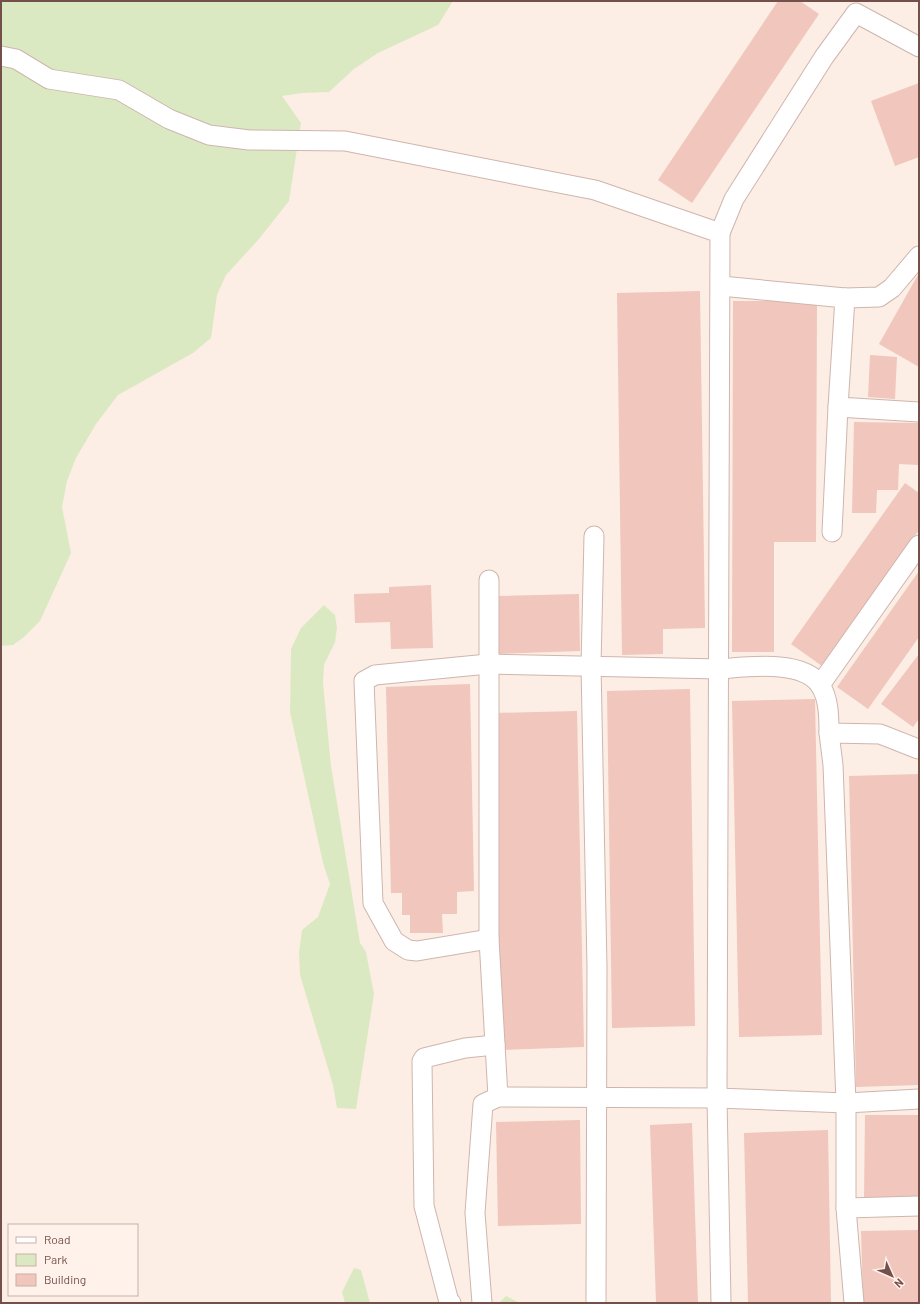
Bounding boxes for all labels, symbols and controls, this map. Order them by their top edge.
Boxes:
legend [8,1224,138,1296]
text: Road [44,1232,71,1246]
text: Park [44,1252,68,1266]
north arrow [872,1256,912,1296]
text: Building [44,1272,86,1286]
text: N [892,1276,907,1291]

